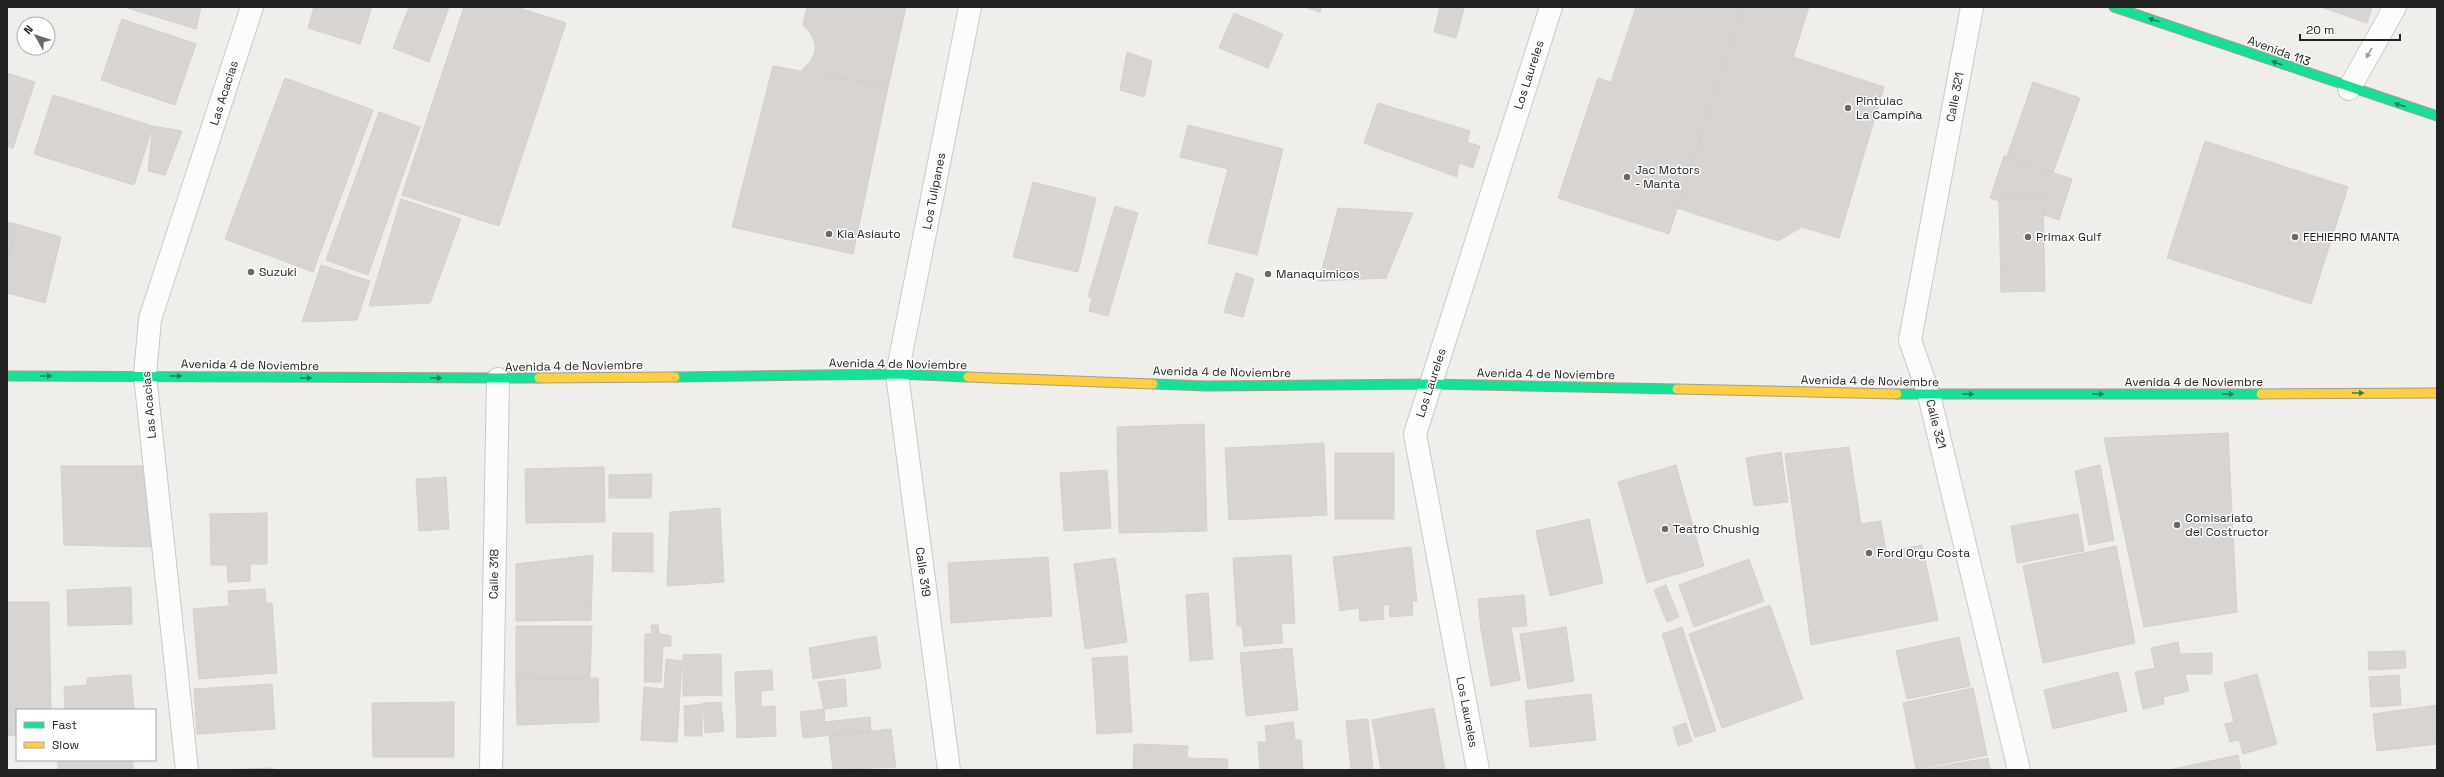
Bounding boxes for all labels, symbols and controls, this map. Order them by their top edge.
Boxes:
north arrow [16,16,56,56]
scale bar [2300,16,2400,42]
one-way arrow [2148,17,2160,23]
text: N [20,22,36,37]
text: 20 m [2306,22,2334,38]
street label: Avenida 113 [2245,32,2313,70]
street label: Los Laureles [1510,38,1548,112]
one-way arrow [2366,47,2373,59]
street label: Las Acacias [206,58,242,128]
one-way arrow [2270,60,2282,66]
street label: Calle 321 [1942,71,1968,123]
place label: Pintulac La Campiña [1856,93,1922,123]
one-way arrow [2393,102,2405,108]
marker: Pintulac La Campiña [1843,103,1853,113]
street label: Los Tulipanes [919,151,949,231]
place label: Jac Motors - Manta [1635,162,1700,192]
marker: Jac Motors - Manta [1622,172,1632,182]
place label: Kia Asiauto [837,226,901,242]
marker: Kia Asiauto [824,229,834,239]
place label: Primax Gulf [2036,229,2102,245]
place label: FEHIERRO MANTA [2303,229,2400,245]
marker: Primax Gulf [2023,232,2033,242]
marker: FEHIERRO MANTA [2290,232,2300,242]
place label: Suzuki [259,264,297,280]
place label: Manaquimicos [1276,266,1360,282]
marker: Suzuki [246,267,256,277]
marker: Manaquimicos [1263,269,1273,279]
street label: Los Laureles [1412,346,1450,420]
street label: Avenida 4 de Noviembre [829,355,967,373]
street label: Avenida 4 de Noviembre [181,356,319,374]
street label: Avenida 4 de Noviembre [505,357,643,375]
street label: Avenida 4 de Noviembre [1153,363,1291,381]
street label: Avenida 4 de Noviembre [1477,365,1615,383]
street label: Las Acacias [138,371,160,439]
one-way arrow [40,372,52,379]
street label: Avenida 4 de Noviembre [1801,372,1939,390]
one-way arrow [170,373,183,379]
street label: Avenida 4 de Noviembre [2125,374,2263,390]
one-way arrow [300,375,313,381]
one-way arrow [430,375,443,381]
one-way arrow [2352,390,2365,396]
one-way arrow [1962,391,1974,398]
one-way arrow [2092,391,2105,397]
one-way arrow [2222,391,2235,397]
street label: Calle 321 [1922,398,1950,450]
place label: Comisariato del Costructor [2185,510,2269,540]
marker: Comisariato del Costructor [2172,520,2182,530]
place label: Teatro Chushig [1673,521,1759,537]
marker: Teatro Chushig [1660,524,1670,534]
place label: Ford Orgu Costa [1877,545,1970,561]
street label: Calle 319 [912,546,934,598]
marker: Ford Orgu Costa [1864,548,1874,558]
street label: Calle 318 [486,549,502,599]
street label: Los Laureles [1452,675,1482,749]
legend [16,709,156,761]
text: Fast [52,717,77,733]
text: Slow [52,737,79,753]

